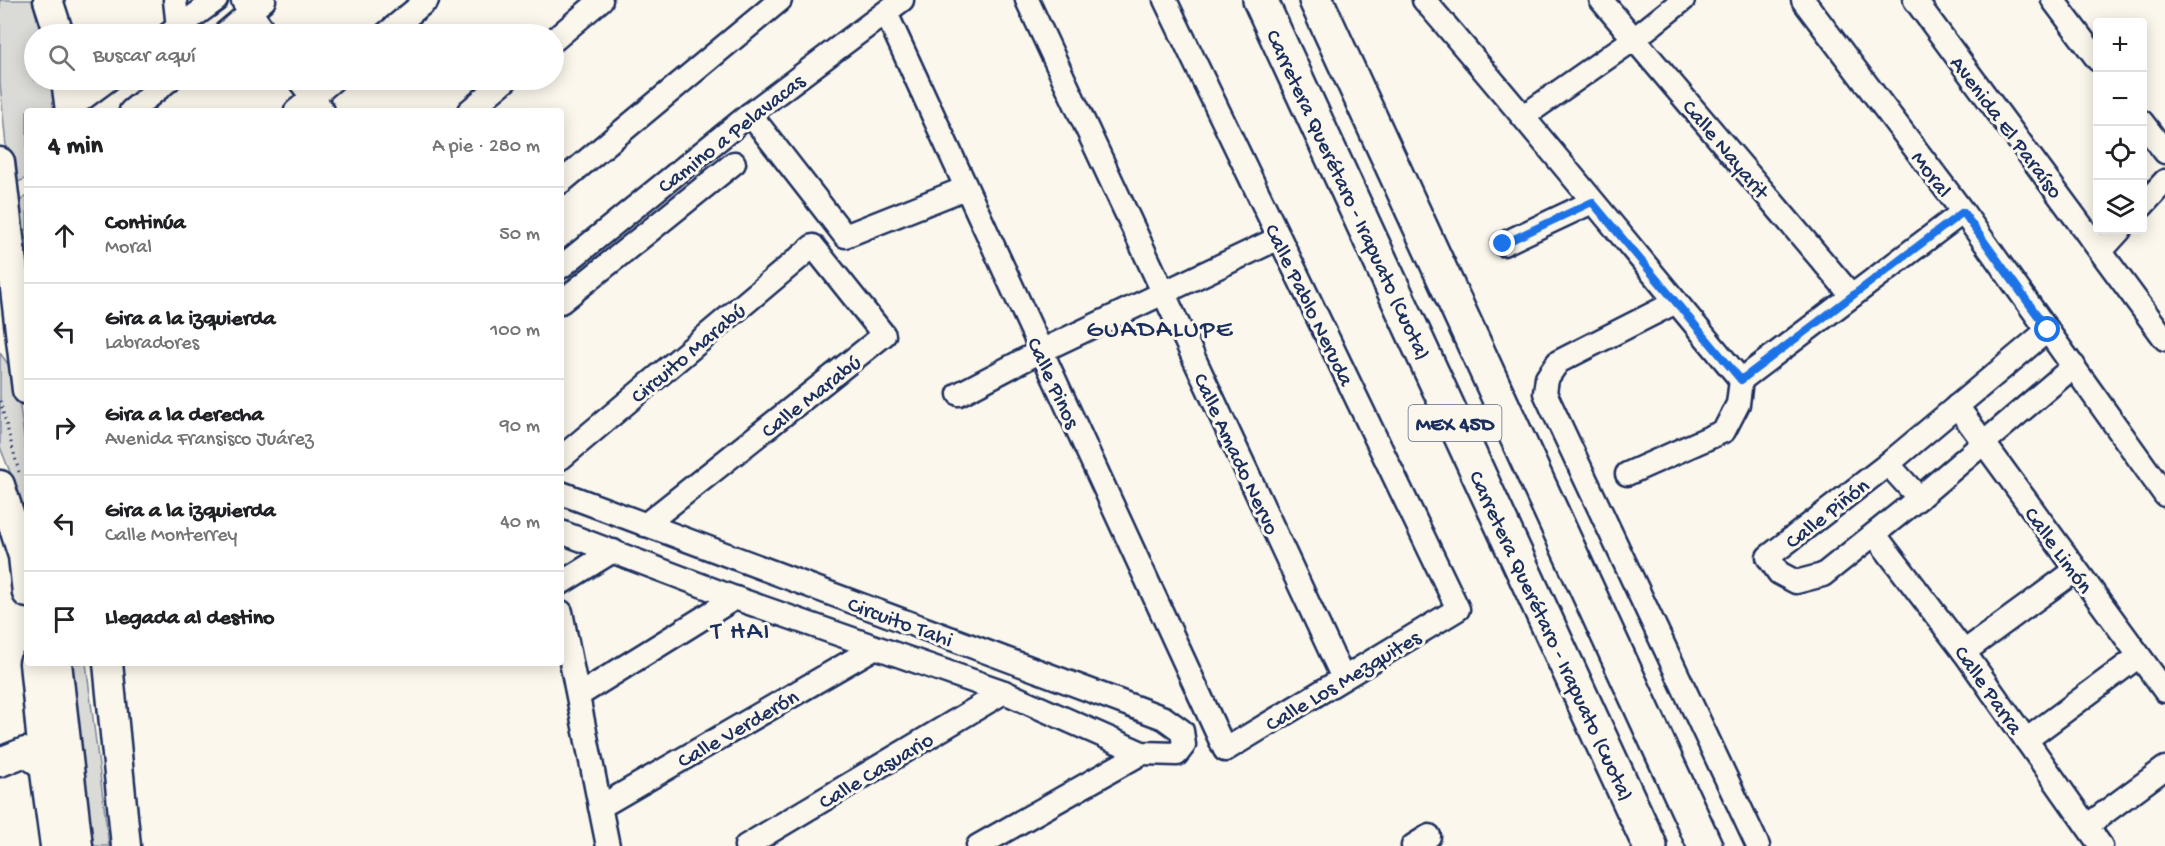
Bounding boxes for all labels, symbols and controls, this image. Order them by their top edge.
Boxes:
map controls [2093,18,2147,234]
button: + [2093,18,2147,72]
search box [24,24,564,90]
street label: Carretera Querétaro - Irapuato (Cuota) [1258,26,1435,365]
icon: search [45,41,78,74]
text: Buscar aquí [93,44,196,70]
street label: Avenida El Paraíso [1943,52,2067,205]
street label: Camino a Pelavacas [654,69,812,201]
button: − [2093,72,2147,126]
street label: Calle Nayarit [1675,96,1774,207]
button: locate [2093,126,2147,180]
text: 4 min [48,132,103,163]
text: A pie · 280 m [432,136,540,159]
street label: Moral [1904,147,1956,204]
button: layers [2093,180,2147,234]
text: Continúa [105,211,186,237]
icon: ahead [48,219,81,252]
street label: Calle Pablo Neruda [1257,221,1358,392]
text: 50 m [499,224,540,247]
route end [1489,230,1515,256]
text: Moral [105,237,152,260]
street label: Circuito Marabú [627,299,752,411]
text: Gira a la izquierda [105,307,276,333]
icon: left [48,315,81,348]
district label: GUADALUPE [1086,316,1234,347]
route start [2034,316,2060,342]
text: 100 m [490,320,540,343]
text: Labradores [105,333,199,356]
street label: Calle Pinos [1019,334,1084,434]
street label: Calle Marabú [757,351,868,445]
street label: Calle Amado Nervo [1186,370,1283,540]
text: Gira a la derecha [105,403,263,429]
road number: MEX 45D [1408,405,1502,441]
icon: right [48,411,81,444]
text: 90 m [500,416,540,439]
text: Avenida Fransisco Juárez [105,429,314,452]
street label: Carretera Querétaro - Irapuato (Cuota) [1461,467,1638,806]
street label: Calle Piñón [1781,474,1876,556]
text: Gira a la izquierda [105,499,276,525]
street label: Calle Limón [2017,503,2097,600]
icon: left [48,507,81,540]
text: 40 m [500,512,540,535]
text: Calle Monterrey [105,525,237,548]
street label: Circuito Tahi [844,593,956,655]
icon: arrive [48,603,81,636]
text: Llegada al destino [105,606,275,632]
district label: T HAI [709,618,771,649]
street label: Calle Los Mezquites [1262,625,1427,739]
street label: Calle Parra [1947,642,2027,741]
street label: Calle Verderón [674,685,805,776]
street label: Calle Casuario [815,728,939,817]

